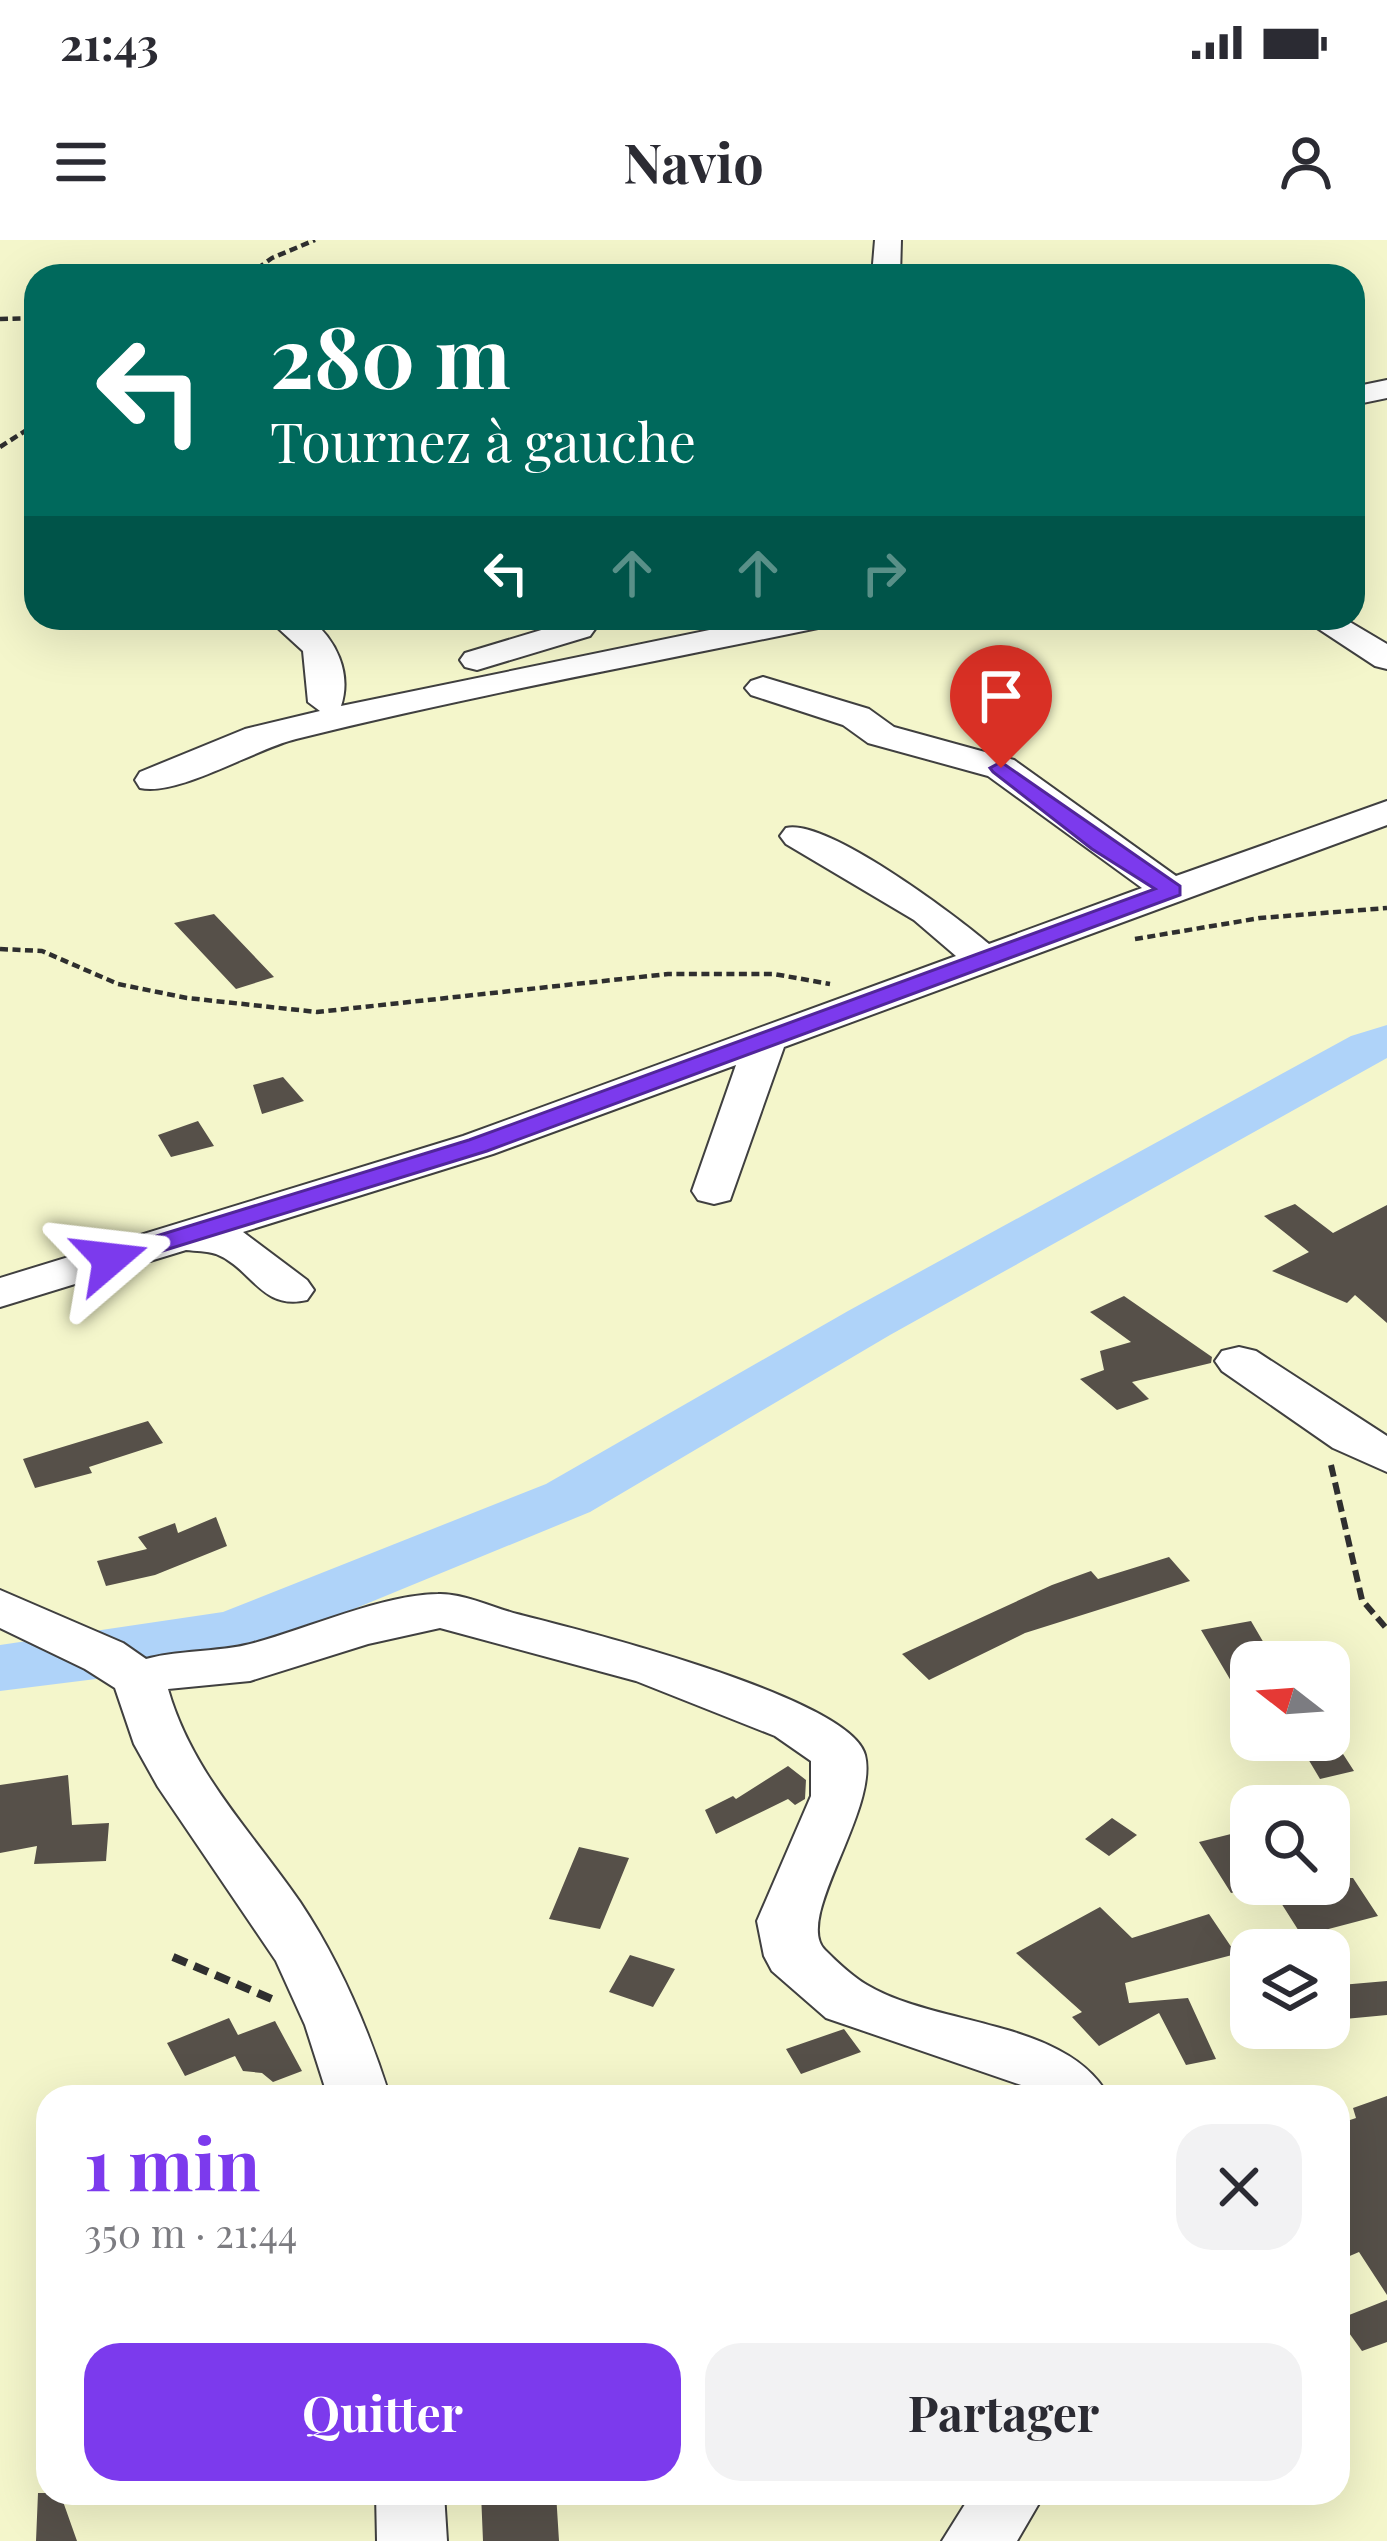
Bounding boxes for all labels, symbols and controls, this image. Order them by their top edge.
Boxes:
text: 21:43 [60,12,159,72]
text: Navio [623,126,764,198]
icon: menu [48,129,114,195]
icon: person [1273,129,1339,195]
text: 280 m [270,298,511,410]
icon: left [72,312,228,468]
text: Tournez à gauche [270,405,696,477]
icon: left [473,540,539,606]
icon: ahead [599,540,665,606]
icon: ahead [725,540,791,606]
icon: right [851,540,917,606]
pin [950,645,1052,768]
icon: arrive [968,663,1034,729]
position arrow [47,1196,173,1322]
north arrow [1230,1641,1350,1761]
map controls [1230,1641,1350,2049]
button: search [1230,1785,1350,1905]
button: layers [1230,1929,1350,2049]
text: 1 min [84,2113,260,2209]
button: close [1176,2124,1302,2250]
text: 350 m · 21:44 [84,2206,297,2258]
button: Quitter [84,2343,681,2481]
button: Partager [705,2343,1302,2481]

